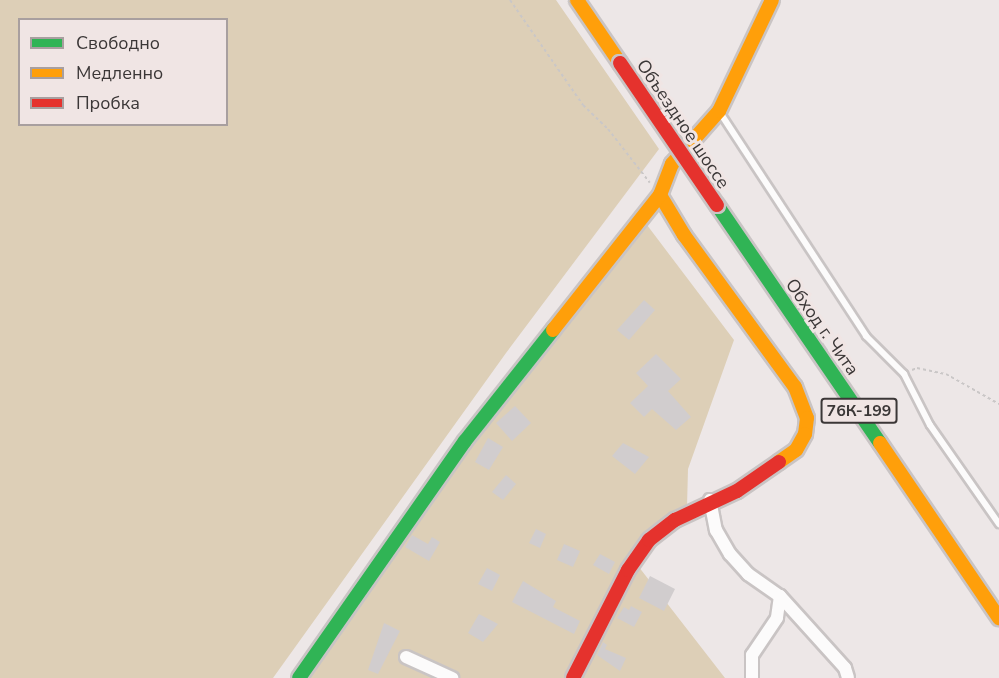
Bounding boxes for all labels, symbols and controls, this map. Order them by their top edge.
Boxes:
legend [18,18,228,126]
text: Свободно [76,31,160,55]
street label: Объездное шоссе [632,55,734,193]
text: Медленно [76,61,163,85]
text: Пробка [76,91,140,115]
street label: Обход г. Чита [781,275,863,379]
road number: 76К-199 [820,398,898,424]

